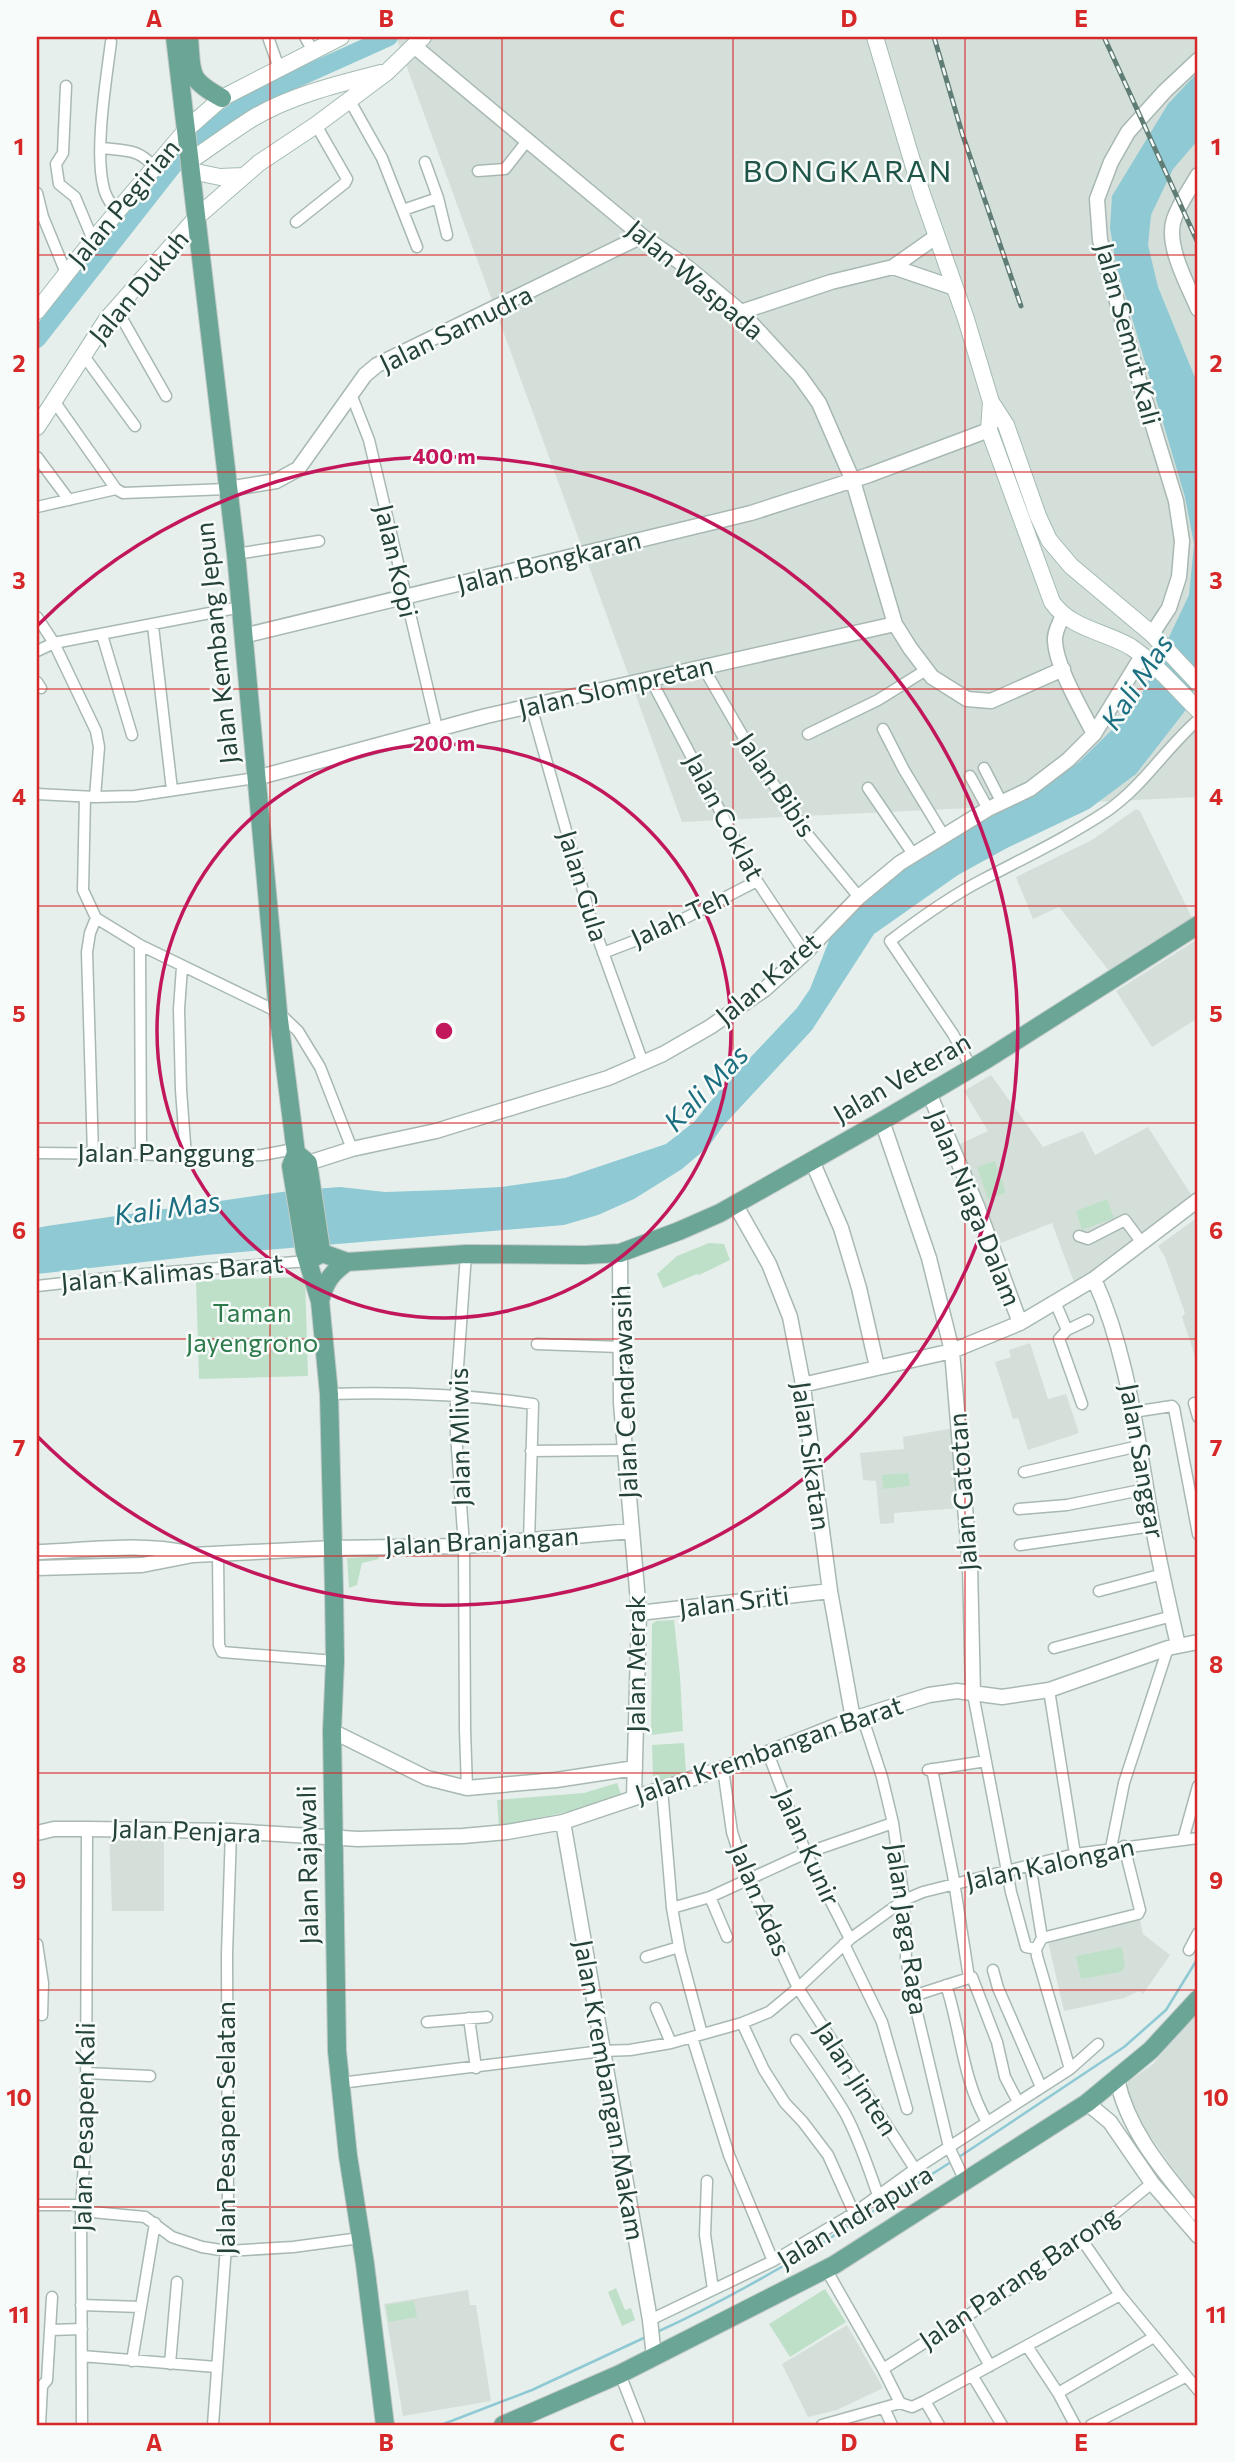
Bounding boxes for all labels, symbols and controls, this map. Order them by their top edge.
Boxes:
text: A [146,4,163,32]
text: B [378,4,394,32]
text: C [609,4,625,32]
text: D [841,4,858,32]
text: E [1074,4,1088,32]
text: 1 [14,132,24,160]
street label: Jalan Pegirian [60,132,185,272]
text: 1 [1211,132,1221,160]
district label: BONGKARAN [743,151,953,188]
street label: Jalan Waspada [621,213,771,345]
street label: Jalan Dukuh [81,223,194,349]
street label: Jalan Semut Kali [1090,239,1169,428]
street label: Jalan Samudra [374,277,537,378]
text: 2 [12,349,26,377]
text: 2 [1209,349,1223,377]
text: 400 m [412,443,476,468]
street label: Jalan Kopi [369,501,426,620]
street label: Jalan Kembang Jepun [187,521,244,766]
street label: Jalan Bongkaran [453,523,644,598]
text: 3 [12,566,26,594]
text: 3 [1209,566,1223,594]
water label: Kali Mas [1093,627,1180,736]
street label: Jalan Slompretan [515,648,716,723]
street label: Jalan Bibis [731,726,823,842]
text: 200 m [413,730,475,755]
street label: Jalan Coklat [679,747,772,885]
text: 4 [12,782,26,810]
text: 4 [1209,782,1223,810]
street label: Jalan Gula [553,826,616,945]
street label: Jalah Teh [625,881,733,953]
street label: Jalan Karet [709,925,825,1030]
text: 5 [12,999,26,1027]
text: 5 [1209,999,1223,1027]
centre of rings [432,1019,456,1043]
street label: Jalan Veteran [827,1025,976,1129]
water label: Kali Mas [656,1037,755,1138]
street label: Jalan Niaga Dalam [922,1105,1029,1310]
street label: Jalan Panggung [77,1136,255,1167]
water label: Kali Mas [112,1183,222,1231]
text: 6 [12,1216,26,1244]
text: 6 [1209,1216,1223,1244]
street label: Jalan Kalimas Barat [59,1246,285,1297]
street label: Jalan Cendrawasih [604,1285,643,1499]
park label: Taman Jayengrono [186,1296,318,1357]
street label: Jalan Mliwis [442,1367,475,1507]
street label: Jalan Sikatan [787,1379,838,1532]
street label: Jalan Sanggar [1115,1381,1172,1541]
street label: Jalan Gatotan [941,1412,983,1572]
text: 7 [13,1433,25,1461]
text: 7 [1210,1433,1222,1461]
street label: Jalan Branjangan [384,1519,580,1560]
street label: Jalan Sriti [677,1578,791,1623]
street label: Jalan Merak [619,1595,650,1733]
text: 8 [12,1650,26,1678]
text: 8 [1209,1650,1223,1678]
street label: Jalan Krembangan Barat [631,1688,906,1809]
street label: Jalan Kunir [769,1783,848,1910]
street label: Jalan Rajawali [290,1785,323,1945]
street label: Jalan Penjara [111,1811,261,1848]
street label: Jalan Kalongan [962,1830,1137,1896]
street label: Jalan Adas [724,1839,799,1960]
street label: Jalan Jaga Raga [881,1841,936,2017]
text: 9 [12,1866,26,1894]
text: 9 [1209,1866,1223,1894]
street label: Jalan Krembangan Makam [569,1937,652,2243]
street label: Jalan Pesapen Selatan [209,2001,240,2255]
street label: Jalan Jinten [809,2015,906,2141]
street label: Jalan Pesapen Kali [65,2022,100,2232]
text: 10 [6,2083,32,2111]
text: 10 [1203,2083,1229,2111]
street label: Jalan Indrapura [771,2157,938,2274]
street label: Jalan Parang Barong [913,2199,1124,2355]
text: 11 [9,2300,29,2328]
text: 11 [1206,2300,1226,2328]
text: A [146,2428,163,2456]
text: B [378,2428,394,2456]
text: C [609,2428,625,2456]
text: D [841,2428,858,2456]
text: E [1074,2428,1088,2456]

